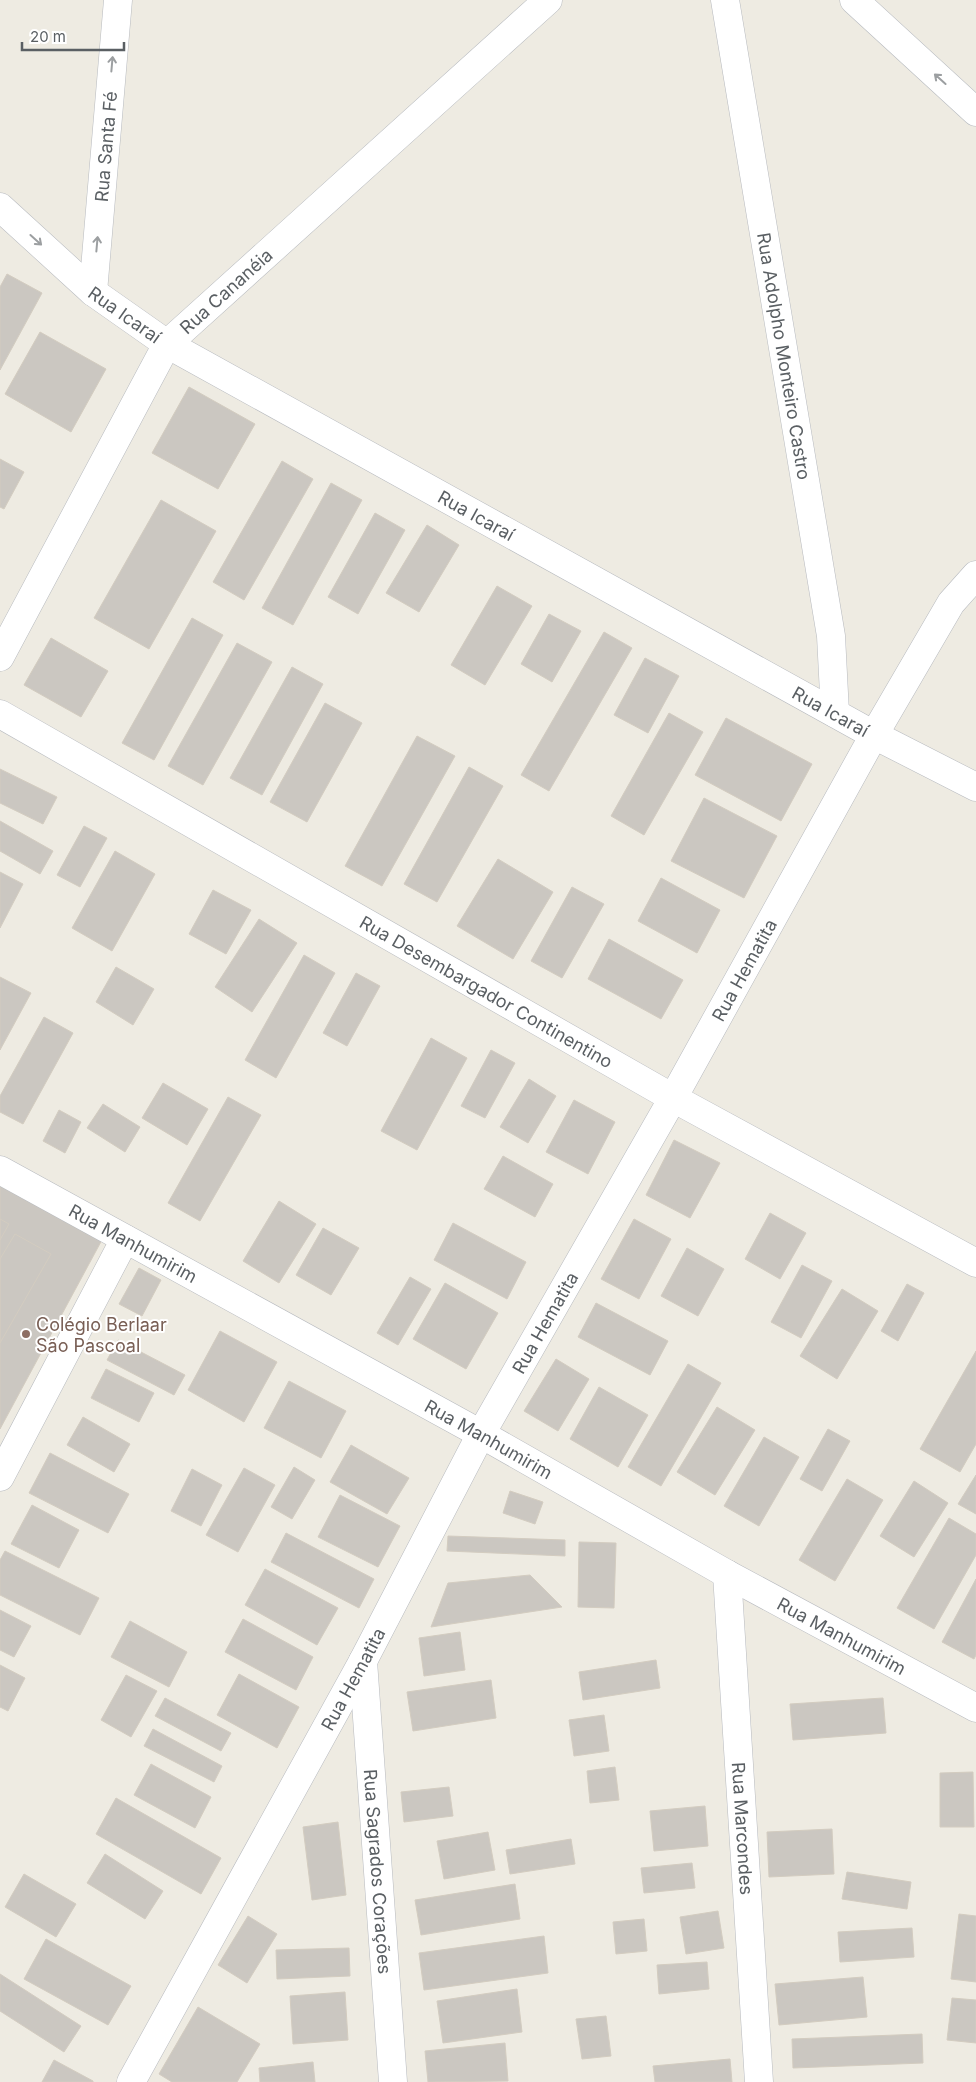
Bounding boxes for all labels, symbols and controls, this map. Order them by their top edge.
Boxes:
scale bar [22,20,125,52]
text: 20 m [30,27,66,46]
one-way arrow [108,57,117,73]
one-way arrow [934,73,946,85]
street label: Rua Santa Fé [90,90,121,203]
street label: Rua Adolpho Monteiro Castro [753,231,815,481]
one-way arrow [30,234,42,246]
one-way arrow [92,236,102,252]
street label: Rua Cananéia [175,244,276,338]
street label: Rua Icaraí [84,282,166,348]
street label: Rua Icaraí [435,486,519,545]
street label: Rua Icaraí [789,682,873,741]
street label: Rua Desembargador Continentino [356,911,617,1072]
street label: Rua Hematita [707,915,781,1025]
street label: Rua Manhumirim [65,1200,201,1287]
street label: Rua Hematita [507,1268,582,1377]
place label: Colégio Berlaar São Pascoal [36,1314,167,1356]
marker: Colégio Berlaar São Pascoal [20,1328,32,1340]
street label: Rua Manhumirim [421,1395,556,1483]
street label: Rua Manhumirim [774,1593,910,1679]
street label: Rua Hematita [316,1624,389,1734]
street label: Rua Marcondes [728,1761,758,1896]
street label: Rua Sagrados Corações [360,1768,396,1975]

